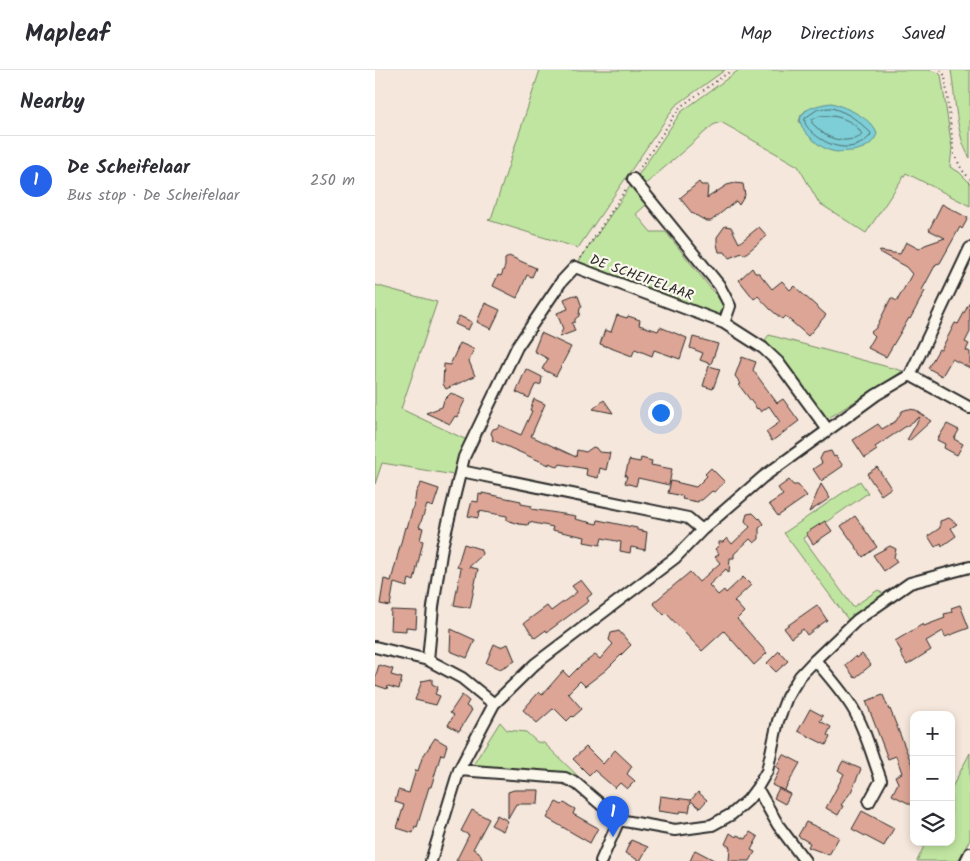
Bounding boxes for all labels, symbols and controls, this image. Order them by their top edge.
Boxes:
text: Mapleaf [25,15,109,54]
text: Map [740,20,772,49]
text: Directions [800,20,874,49]
text: Saved [902,20,945,49]
text: Nearby [20,86,85,119]
text: De Scheifelaar [67,153,190,183]
text: 1 [34,168,38,193]
text: 250 m [310,168,355,193]
text: Bus stop · De Scheifelaar [67,183,239,208]
street label: DE SCHEIFELAAR [587,249,697,307]
your location [648,400,674,426]
map controls [910,711,955,846]
button: + [910,711,955,756]
button: − [910,756,955,801]
pin: 1 [597,796,629,837]
button: layers [910,801,955,846]

